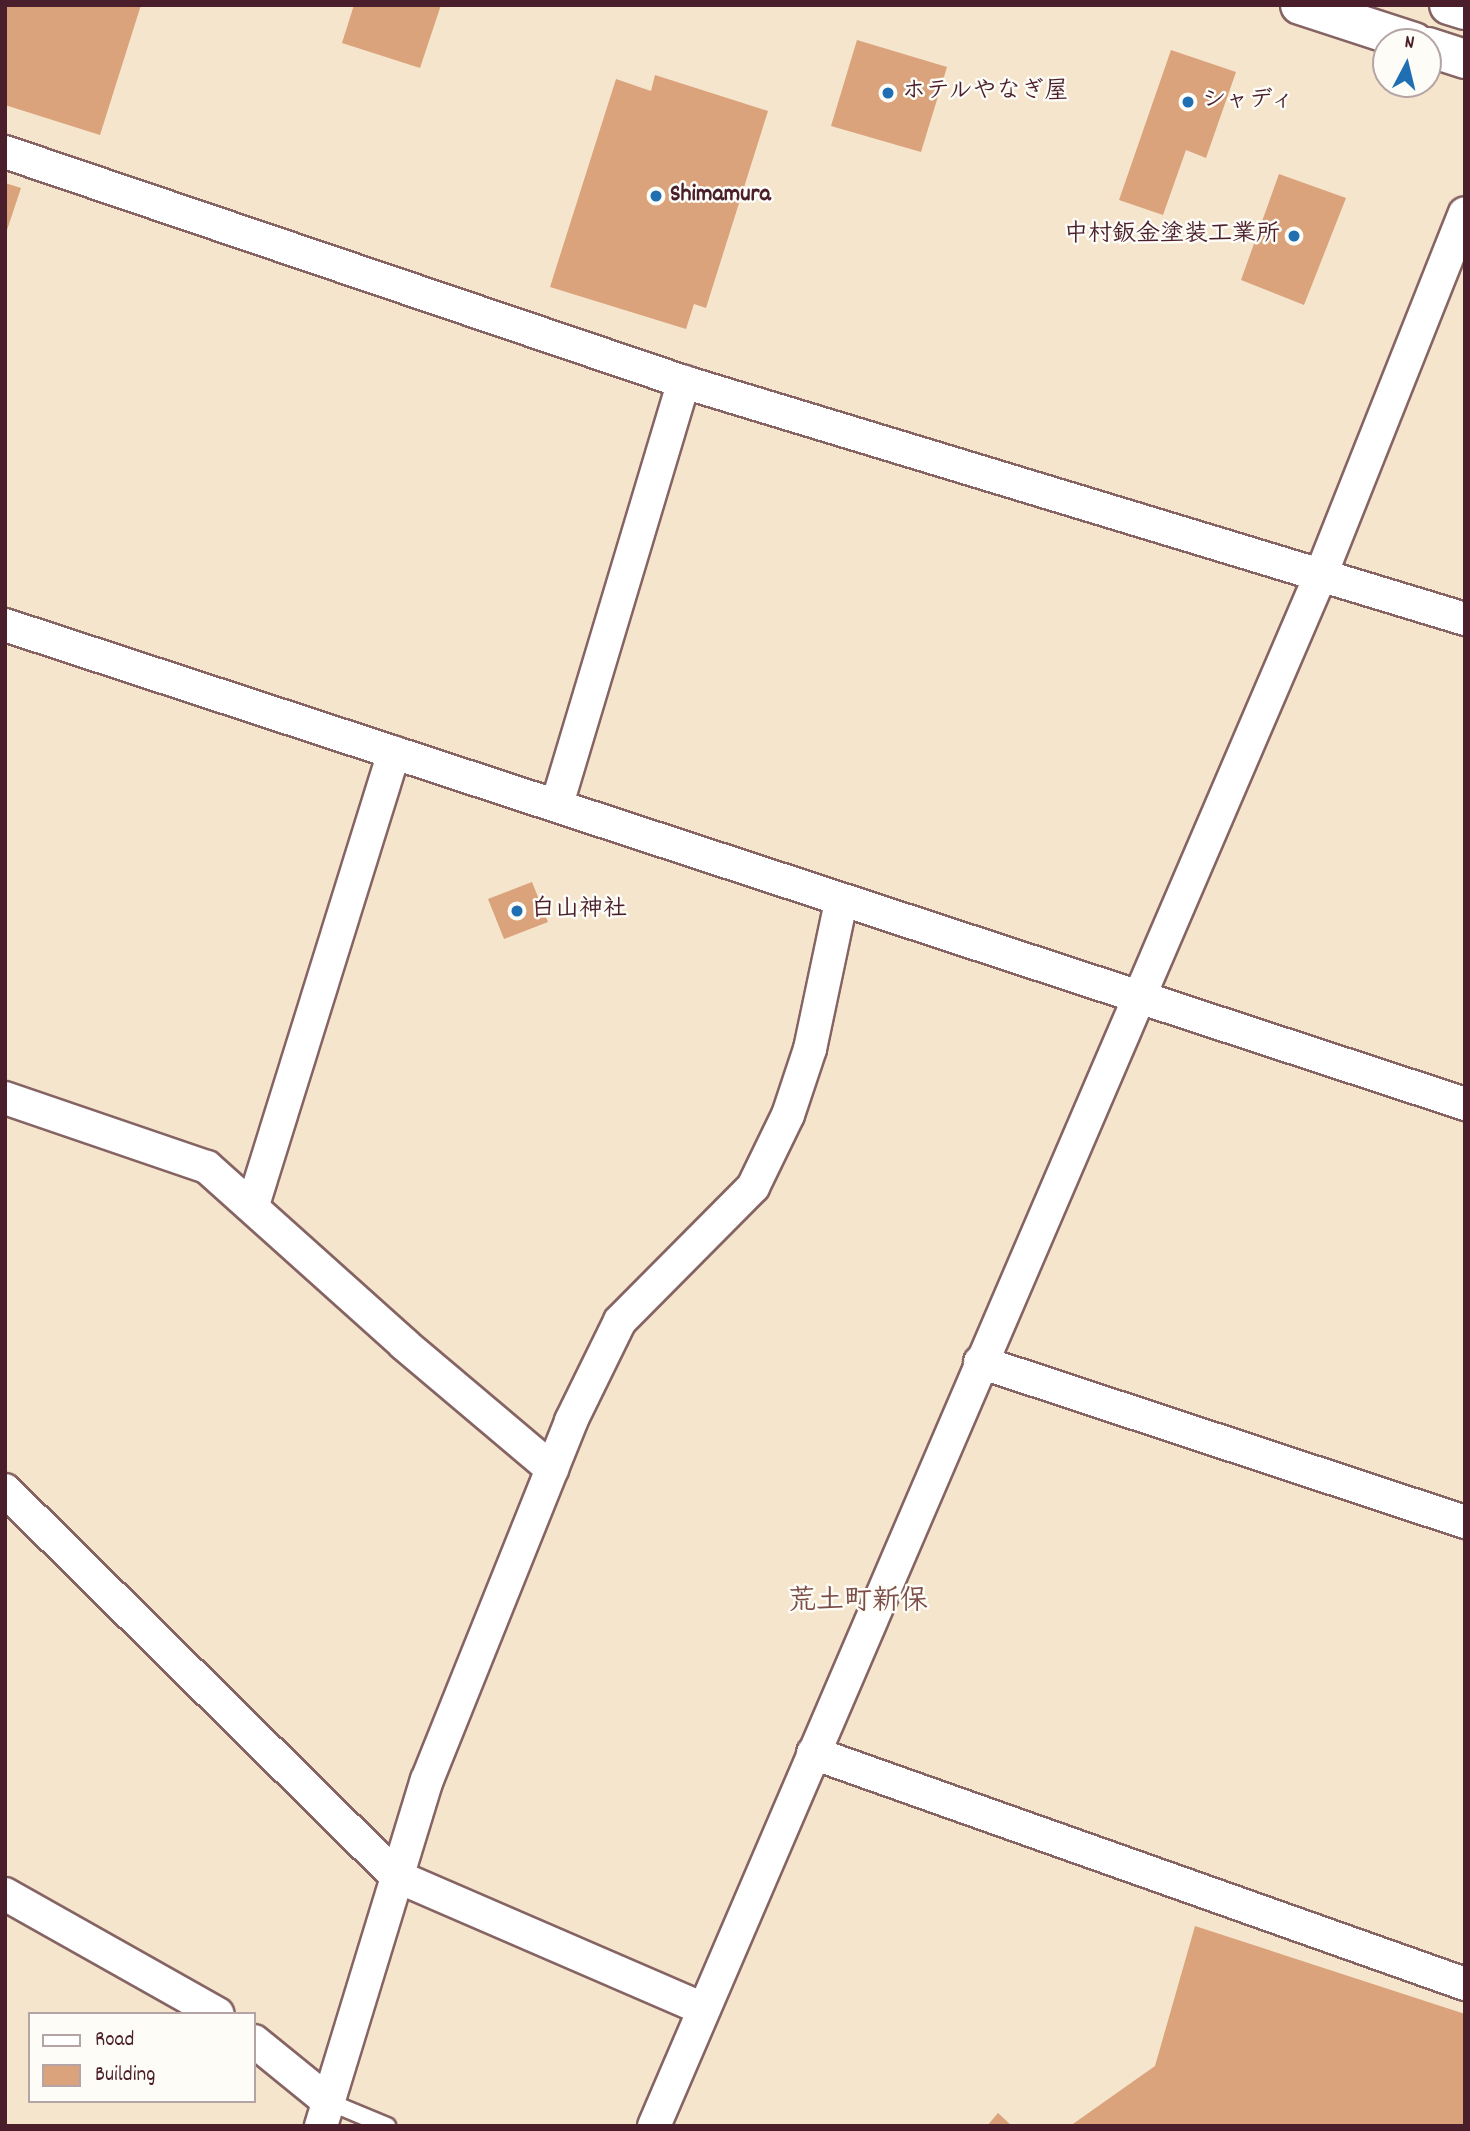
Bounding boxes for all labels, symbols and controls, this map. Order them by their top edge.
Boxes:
north arrow [1372,28,1442,98]
text: N [1403,30,1416,58]
place label: ホテルやなぎ屋 [902,79,1070,107]
marker: ホテルやなぎ屋 [880,85,896,101]
place label: シャディ [1202,88,1298,116]
marker: シャディ [1180,94,1196,110]
place label: Shimamura [670,182,771,210]
marker: Shimamura [648,188,664,204]
place label: 中村鈑金塗装工業所 [1064,222,1280,250]
marker: 中村鈑金塗装工業所 [1286,228,1302,244]
place label: 白山神社 [531,897,627,925]
marker: 白山神社 [509,903,525,919]
district label: 荒土町新保 [788,1586,928,1620]
legend [28,2012,256,2103]
text: Road [95,2026,134,2056]
text: Building [95,2061,155,2091]

